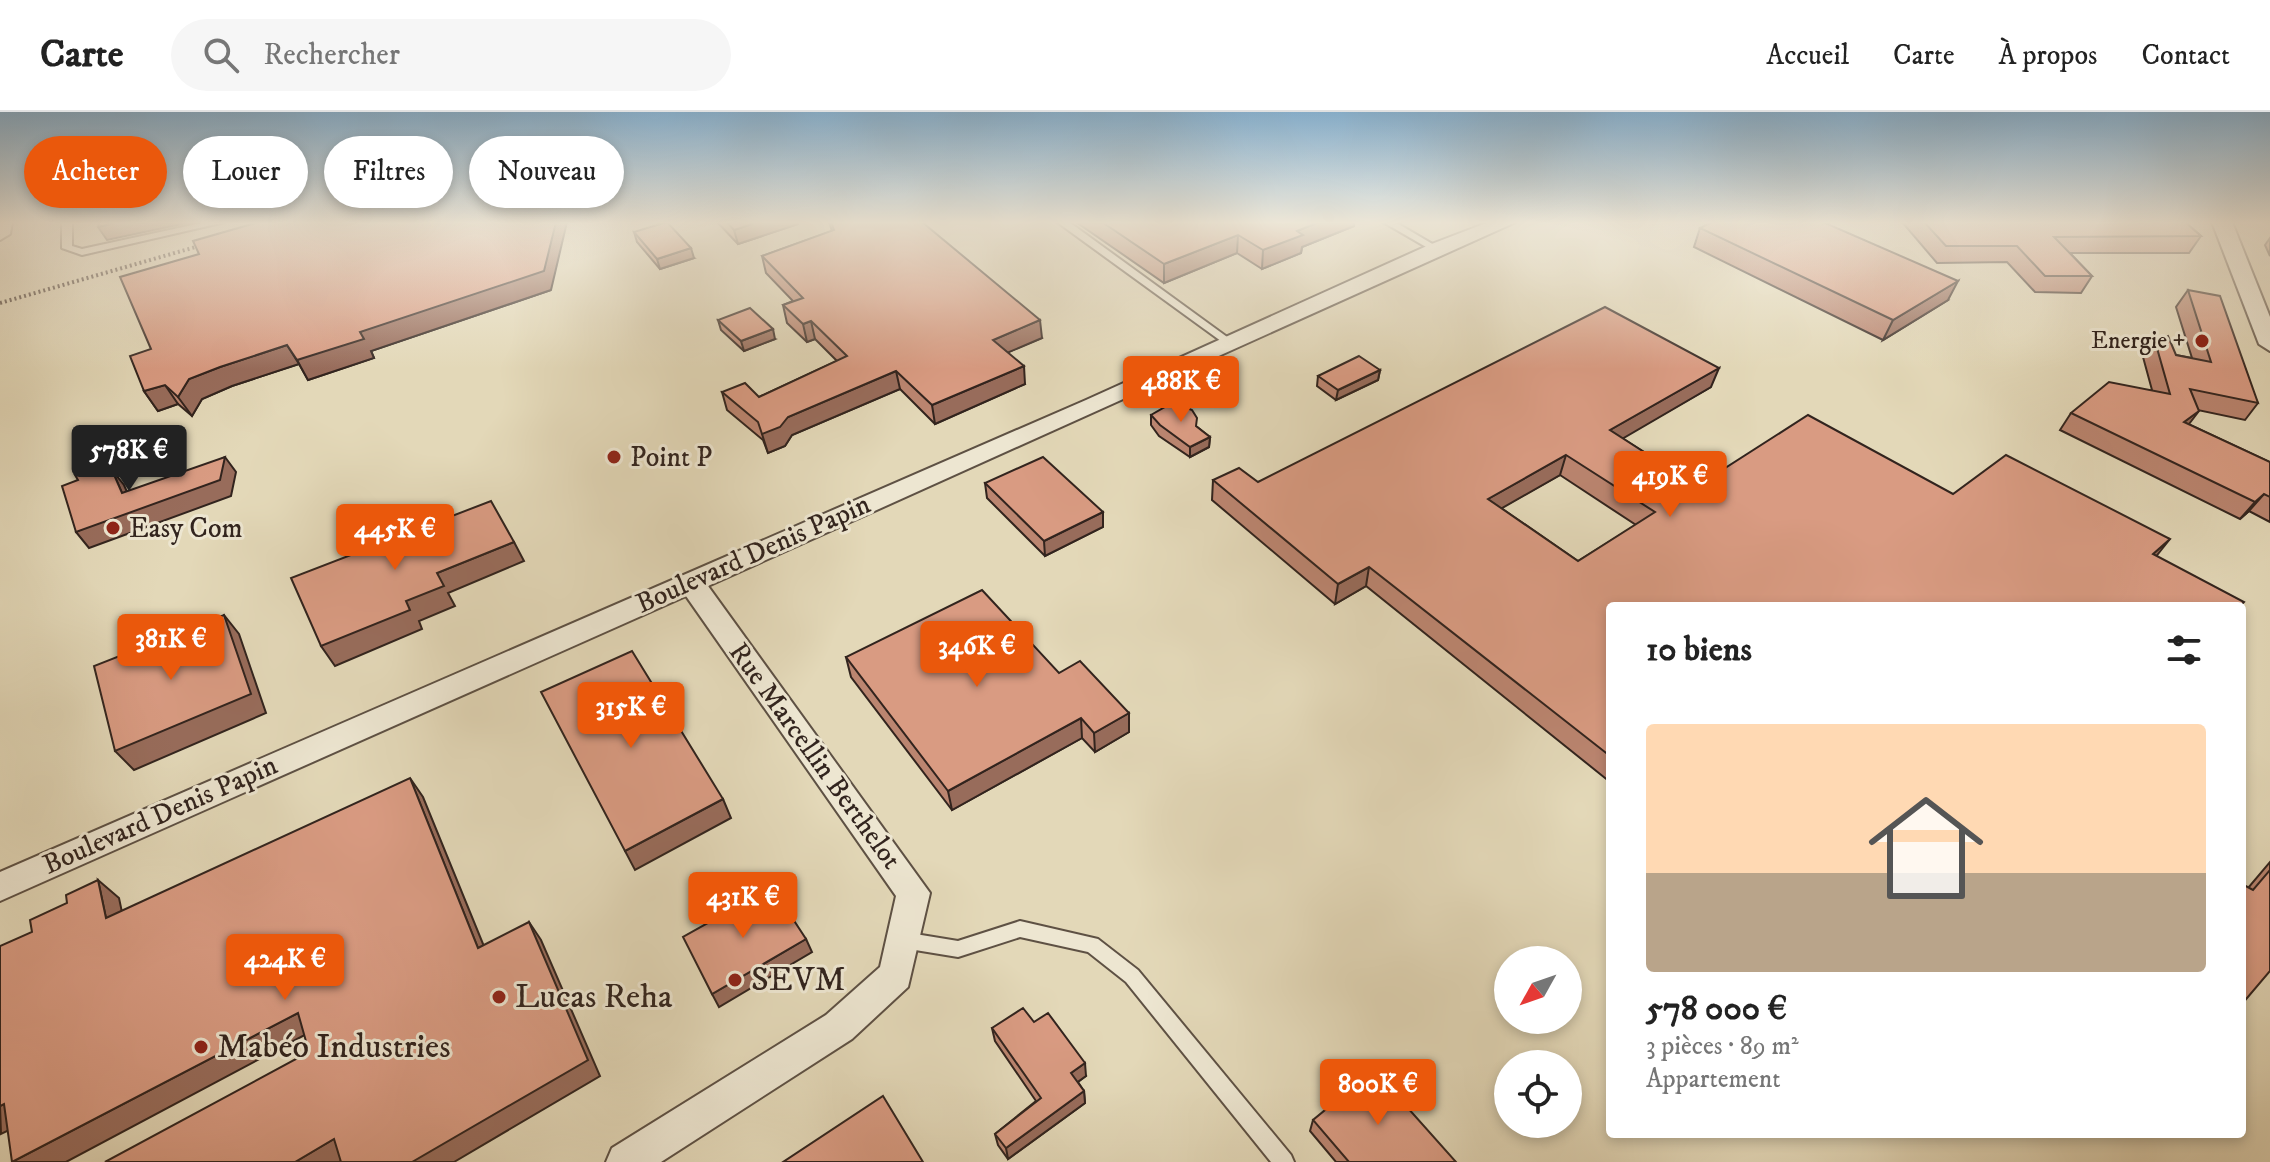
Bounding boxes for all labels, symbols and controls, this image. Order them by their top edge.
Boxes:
search box [171,19,731,91]
text: Carte [40,31,123,79]
icon: search [199,33,243,77]
text: Rechercher [263,37,400,74]
text: Accueil [1766,38,1849,73]
text: Carte [1893,38,1955,73]
text: À propos [1999,38,2097,73]
text: Contact [2141,38,2230,73]
chip: Acheter [24,136,167,208]
chip: Louer [183,136,308,208]
chip: Filtres [324,136,453,208]
chip: Nouveau [469,136,624,208]
place label: Energie + [2091,326,2186,356]
marker: Energie + [2193,332,2211,350]
pin: 488K € [1116,356,1246,424]
text: 488K € [1141,365,1221,398]
pin: 578K € [64,425,194,493]
text: 578K € [90,434,168,467]
place label: Point P [630,440,712,475]
marker: Point P [605,448,623,466]
pin: 419K € [1605,451,1735,519]
text: 419K € [1632,460,1708,493]
street label: Boulevard Denis Papin [630,486,876,621]
pin: 445K € [330,504,460,572]
place label: Easy Com [129,511,243,546]
text: 445K € [354,513,436,546]
marker: Easy Com [104,519,122,537]
pin: 381K € [106,614,236,682]
pin: 346K € [912,621,1042,689]
text: 381K € [135,623,207,656]
icon: filters [2162,628,2206,672]
text: 10 biens [1646,629,1752,671]
text: 346K € [938,630,1016,663]
street label: Rue Marcellin Berthelot [721,636,909,876]
pin: 315K € [566,682,696,750]
text: 315K € [595,691,667,724]
street label: Boulevard Denis Papin [37,747,283,882]
icon: home [1854,776,1998,920]
pin: 431K € [678,872,808,940]
text: 431K € [706,881,780,914]
pin: 424K € [220,934,350,1002]
text: 424K € [244,943,326,976]
north arrow [1494,946,1582,1034]
map controls [1494,946,1582,1138]
place label: SEVM [751,959,846,1001]
marker: SEVM [726,971,744,989]
place label: Lucas Reha [515,976,673,1018]
marker: Lucas Reha [490,988,508,1006]
text: 578 000 € [1646,988,1787,1030]
place label: Mabéo Industries [217,1026,451,1068]
text: 3 pièces · 89 m² [1646,1030,1799,1063]
marker: Mabéo Industries [192,1038,210,1056]
button: locate [1494,1050,1582,1138]
pin: 800K € [1313,1059,1443,1127]
text: Appartement [1646,1063,1780,1096]
text: 800K € [1338,1068,1418,1101]

